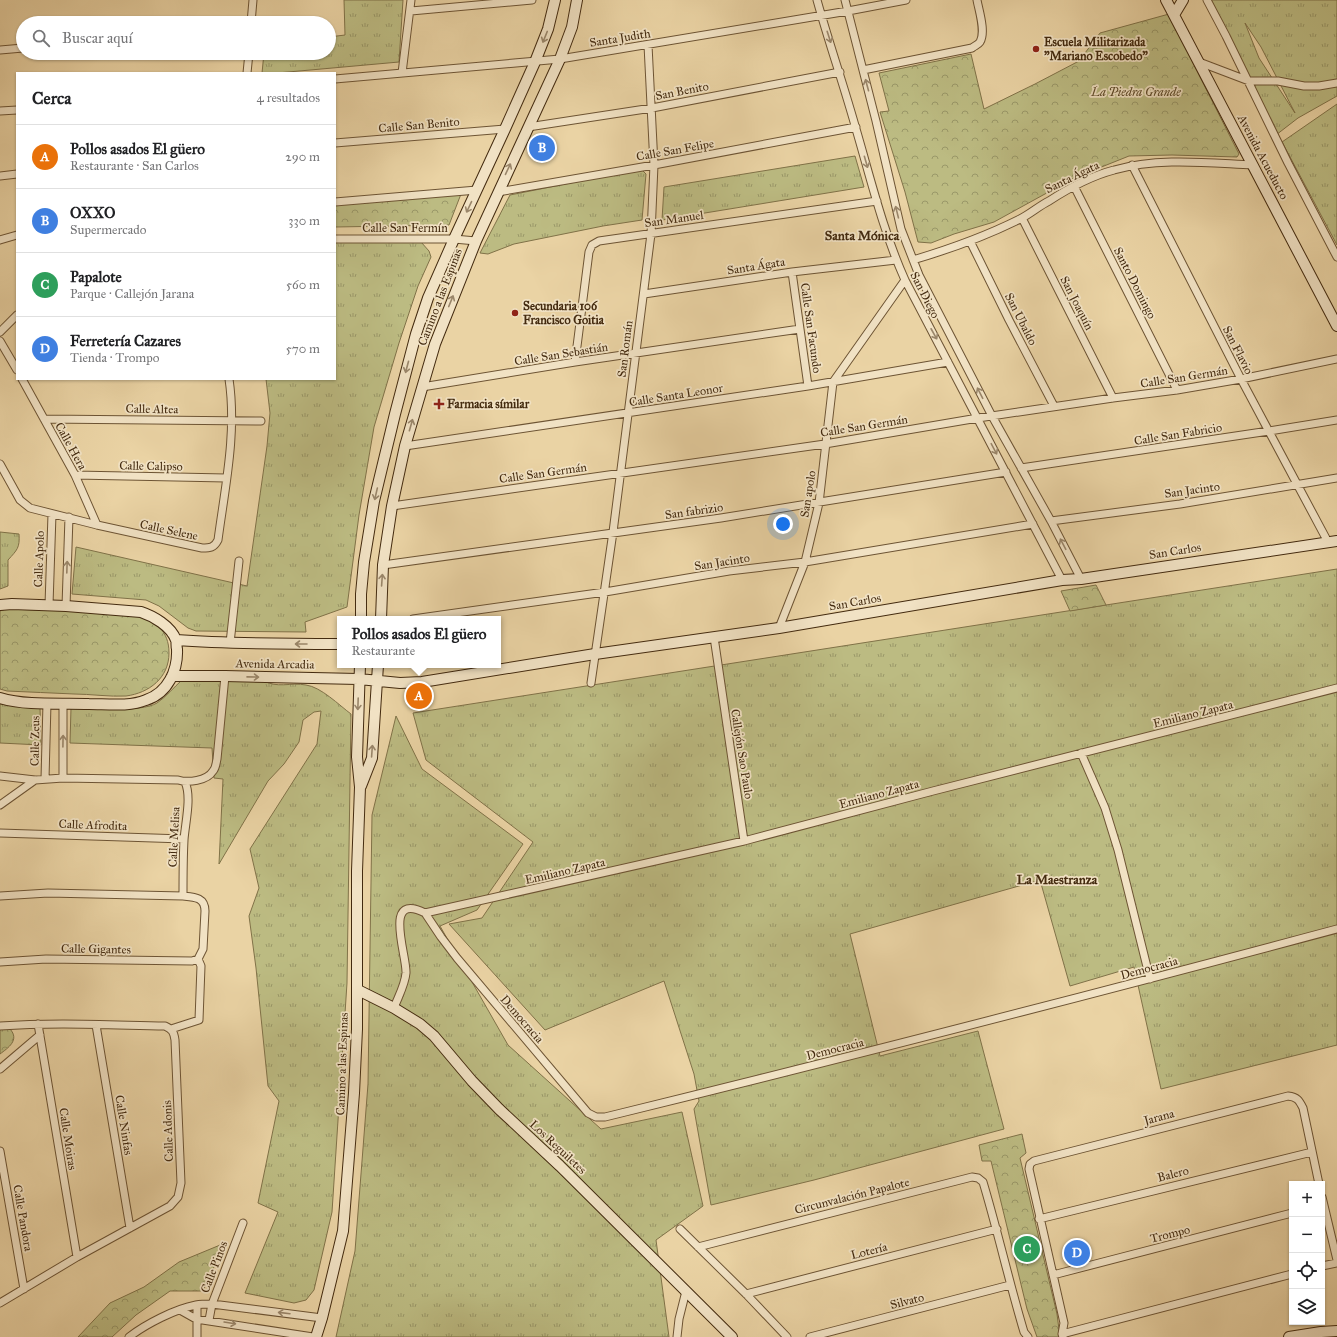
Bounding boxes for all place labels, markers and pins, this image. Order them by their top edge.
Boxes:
place label: Escuela Militarizada "Mariano Escobedo" [1044,35,1148,63]
marker: Escuela Militarizada "Mariano Escobedo" [1031,44,1041,54]
pin: B [529,133,555,163]
place label: Secundaria 106 Francisco Goitia [523,299,605,327]
marker: Secundaria 106 Francisco Goitia [510,308,520,318]
place label: Farmacia símilar [447,397,530,411]
marker: Farmacia símilar [434,399,444,409]
pin: A [406,681,432,711]
pin: C [1014,1234,1040,1264]
pin: D [1064,1238,1090,1268]

